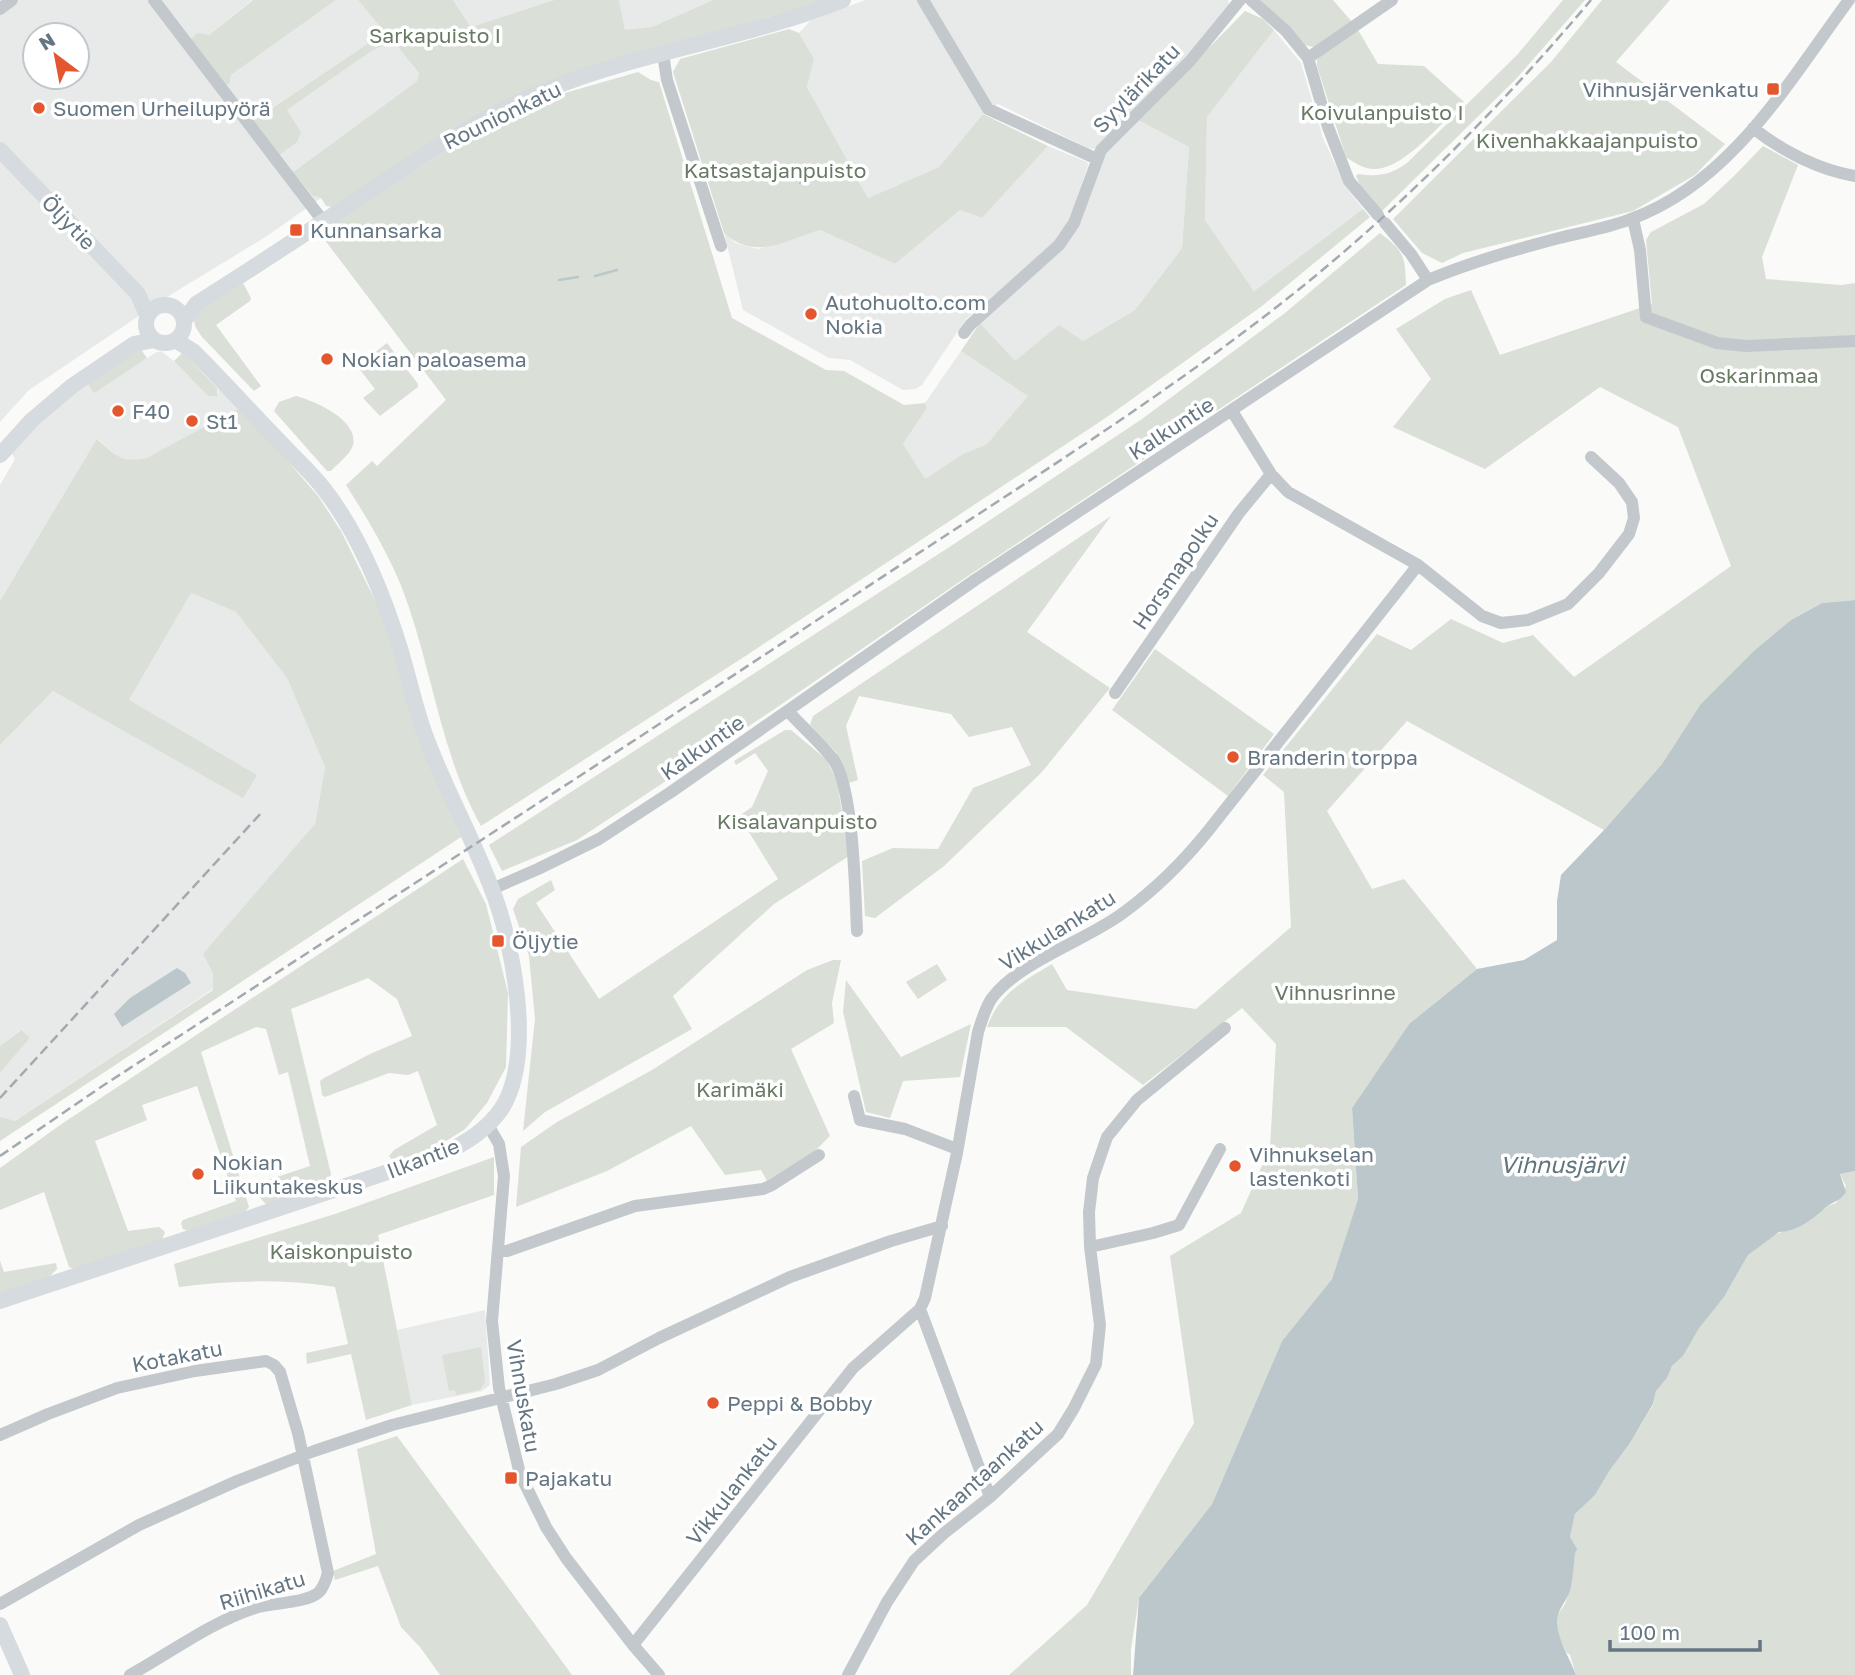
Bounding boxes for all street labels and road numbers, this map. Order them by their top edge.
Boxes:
street label: Syylärikatu [1087,38,1185,138]
street label: Rounionkatu [439,75,565,155]
street label: Öljytie [37,189,101,255]
street label: Kalkuntie [1124,391,1218,465]
street label: Horsmapolku [1126,508,1224,634]
street label: Kalkuntie [655,709,749,785]
street label: Vikkulankatu [994,884,1120,976]
street label: Ilkantie [383,1132,463,1184]
street label: Kotakatu [130,1335,224,1377]
street label: Vihnuskatu [501,1338,547,1454]
street label: Kankaantaankatu [900,1413,1048,1551]
street label: Vikkulankatu [680,1430,782,1550]
street label: Riihikatu [216,1565,308,1615]

